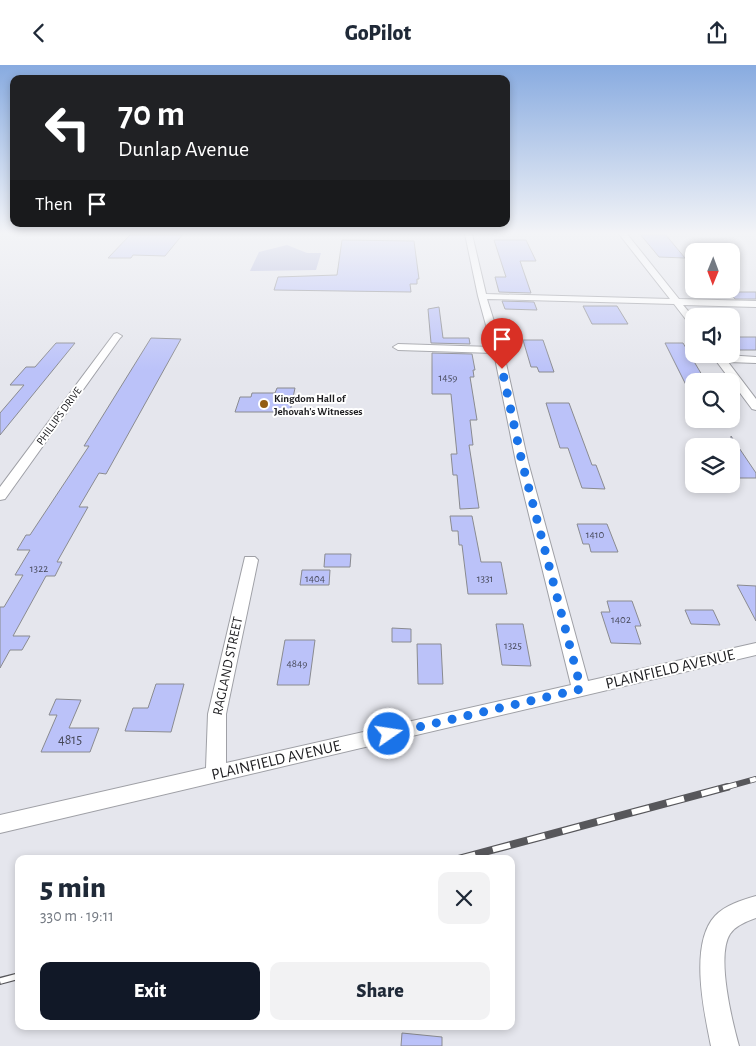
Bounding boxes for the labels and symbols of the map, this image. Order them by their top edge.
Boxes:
north arrow [685,243,740,297]
pin [481,318,523,369]
house number: 1459 [439,372,457,383]
street label: PHILLIPS DRIVE [34,384,84,447]
place label: Kingdom Hall of Jehovah's Witnesses [274,393,363,417]
marker: Kingdom Hall of Jehovah's Witnesses [258,398,270,410]
house number: 1410 [586,529,605,540]
house number: 1322 [30,563,48,574]
house number: 1404 [305,573,325,584]
house number: 1331 [477,573,493,584]
house number: 1402 [611,614,631,625]
street label: RAGLAND STREET [211,615,245,717]
house number: 1325 [504,640,522,651]
street label: PLAINFIELD AVENUE [604,646,737,692]
house number: 4849 [287,658,307,669]
position arrow [362,707,414,759]
house number: 4815 [58,733,82,747]
street label: PLAINFIELD AVENUE [210,737,343,783]

